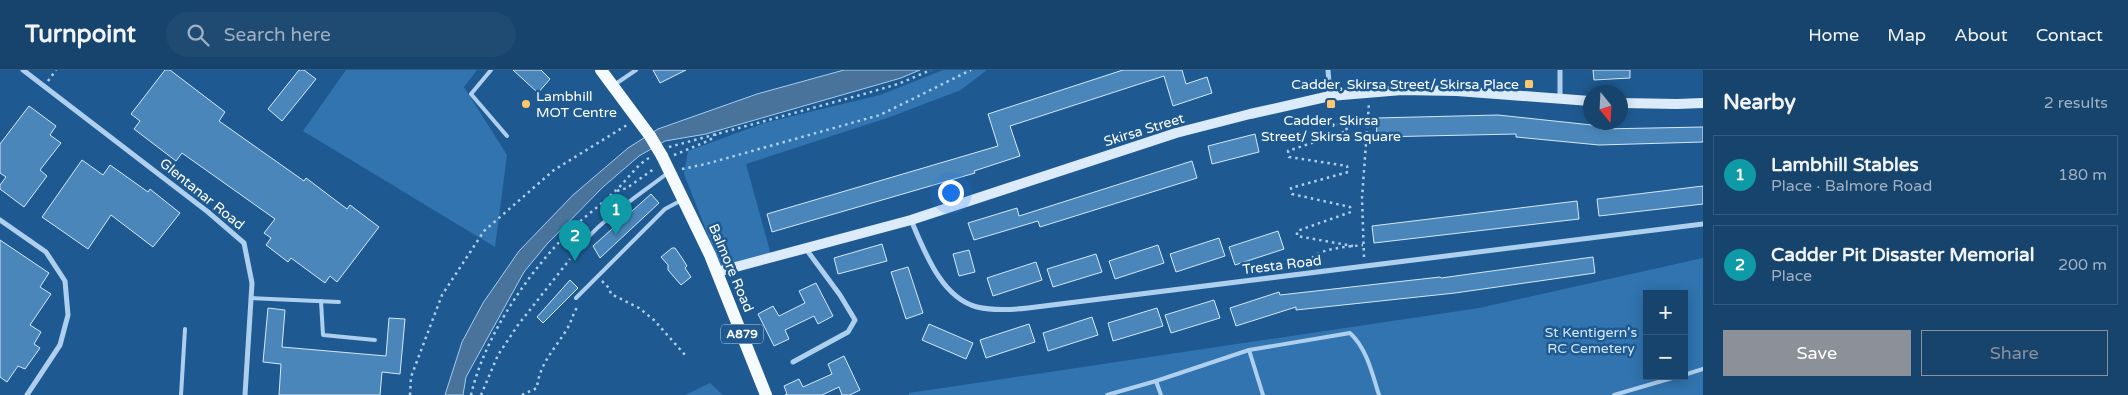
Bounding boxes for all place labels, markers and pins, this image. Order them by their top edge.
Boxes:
place label: Cadder, Skirsa Street/ Skirsa Place [1291,76,1519,93]
marker: Cadder, Skirsa Street/ Skirsa Place [1523,78,1535,90]
place label: Lambhill MOT Centre [536,88,617,121]
marker: Lambhill MOT Centre [520,98,532,110]
marker: Cadder, Skirsa Street/ Skirsa Square [1325,98,1337,110]
place label: Cadder, Skirsa Street/ Skirsa Square [1261,112,1401,145]
pin: 1 [600,194,632,235]
pin: 2 [559,220,591,261]

